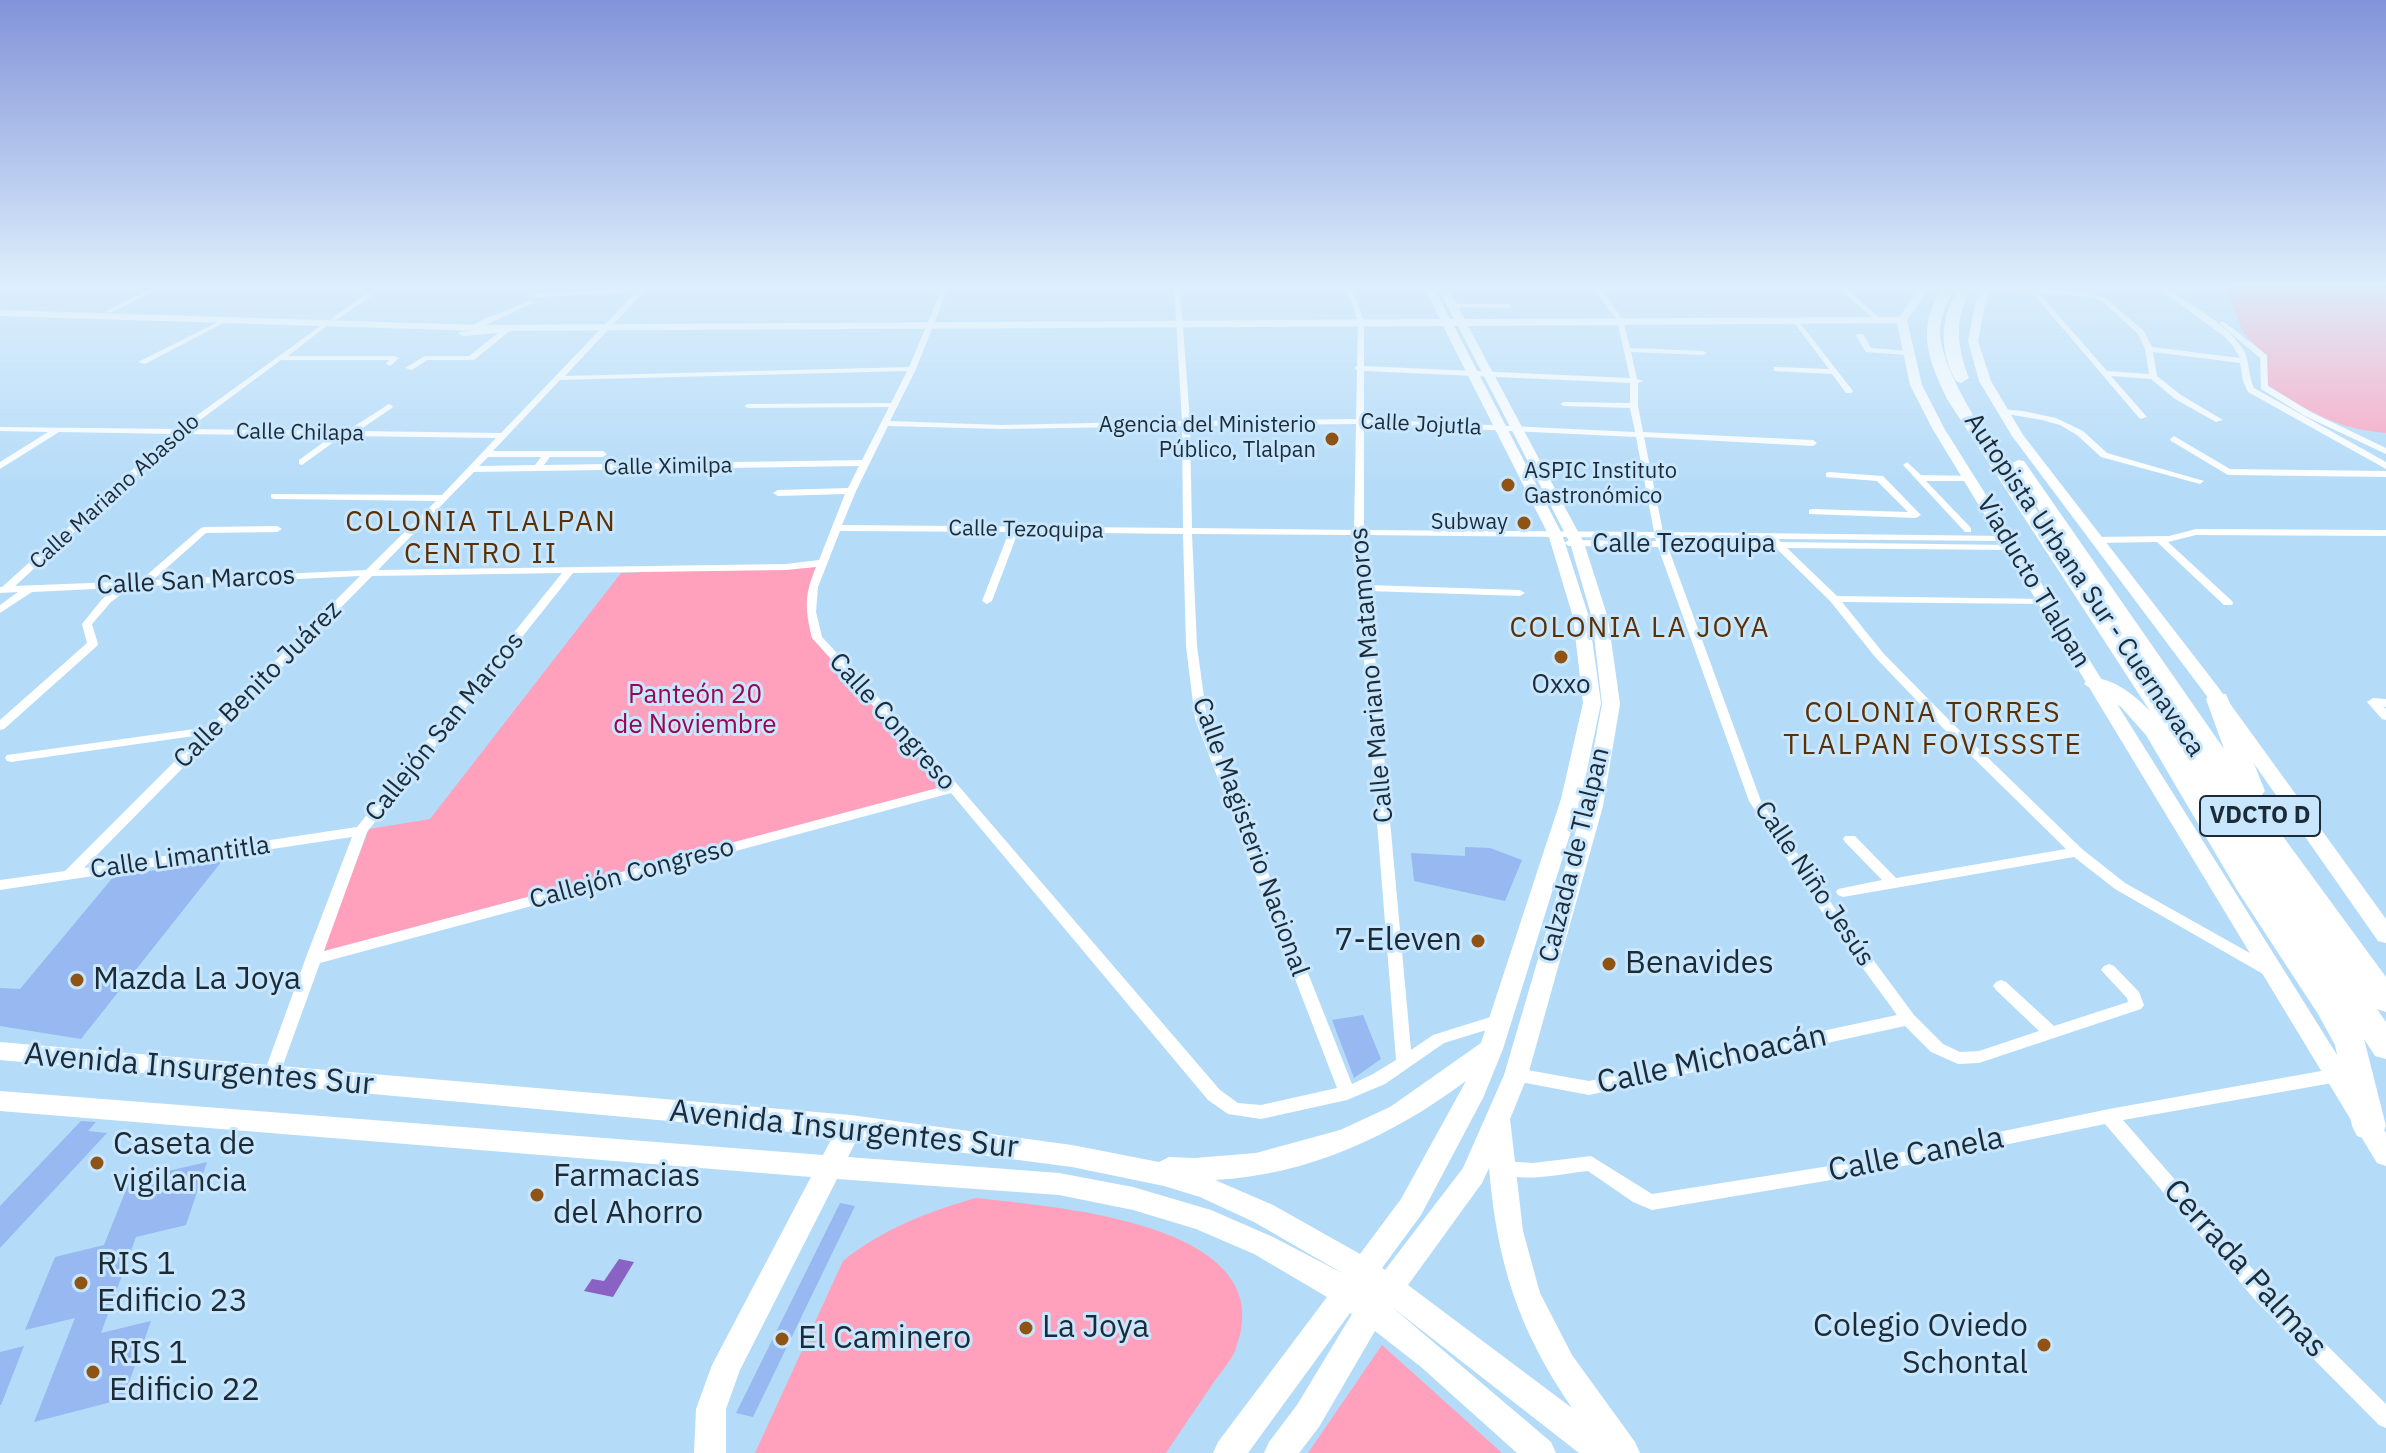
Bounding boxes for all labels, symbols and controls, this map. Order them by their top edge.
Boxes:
street label: Autopista Urbana Sur - Cuernavaca [1957,407,2211,763]
street label: Calle Mariano Abasolo [25,409,205,575]
street label: Calle Jojutla [1360,409,1482,441]
place label: Agencia del Ministerio Público, Tlalpan [1099,413,1316,464]
street label: Calle Chilapa [236,419,364,447]
marker: Agencia del Ministerio Público, Tlalpan [1323,430,1341,448]
street label: Calle Ximilpa [603,453,733,481]
place label: ASPIC Instituto Gastronómico [1524,459,1677,510]
marker: ASPIC Instituto Gastronómico [1499,476,1517,494]
street label: Viaducto Tlalpan [1969,490,2097,674]
district label: COLONIA TLALPAN CENTRO II [345,506,617,572]
place label: Subway [1431,510,1508,536]
marker: Subway [1515,514,1533,532]
street label: Calle Tezoquipa [948,515,1104,545]
street label: Calle Mariano Matamoros [1344,526,1400,824]
street label: Calle Tezoquipa [1592,528,1776,560]
street label: Calle San Marcos [96,560,296,602]
street label: Calle Benito Juárez [168,595,348,775]
district label: COLONIA LA JOYA [1510,612,1770,646]
street label: Callejón San Marcos [359,626,531,828]
street label: Calle Congreso [822,647,962,797]
marker: Oxxo [1552,648,1570,666]
place label: Oxxo [1531,669,1591,701]
park label: Panteón 20 de Noviembre [613,679,777,740]
street label: Calle Magisterio Nacional [1185,693,1315,981]
district label: COLONIA TORRES TLALPAN FOVISSSTE [1783,697,2083,763]
street label: Calzada de Tlalpan [1533,744,1617,966]
street label: Calle Niño Jesús [1747,796,1881,972]
road number: VDCTO D [2200,796,2320,836]
street label: Calle Limantitla [88,830,272,886]
street label: Callejón Congreso [526,832,738,916]
place label: 7-Eleven [1334,922,1462,960]
marker: 7-Eleven [1469,932,1487,950]
place label: Benavides [1625,945,1774,983]
marker: Benavides [1600,955,1618,973]
place label: Mazda La Joya [93,961,301,999]
marker: Mazda La Joya [68,971,86,989]
street label: Calle Michoacán [1594,1017,1830,1103]
street label: Avenida Insurgentes Sur [23,1036,375,1104]
street label: Avenida Insurgentes Sur [668,1093,1020,1167]
street label: Calle Canela [1825,1119,2007,1191]
place label: Caseta de vigilancia [113,1126,255,1201]
marker: Caseta de vigilancia [88,1154,106,1172]
place label: Farmacias del Ahorro [553,1158,703,1233]
street label: Cerrada Palmas [2155,1172,2335,1366]
marker: Farmacias del Ahorro [528,1186,546,1204]
place label: RIS 1 Edificio 23 [97,1246,248,1321]
marker: RIS 1 Edificio 23 [72,1274,90,1292]
place label: Colegio Oviedo Schontal [1813,1308,2028,1383]
place label: La Joya [1042,1309,1149,1347]
marker: La Joya [1017,1319,1035,1337]
place label: El Caminero [798,1320,971,1358]
marker: El Caminero [773,1330,791,1348]
place label: RIS 1 Edificio 22 [109,1335,260,1410]
marker: Colegio Oviedo Schontal [2035,1336,2053,1354]
marker: RIS 1 Edificio 22 [84,1363,102,1381]

